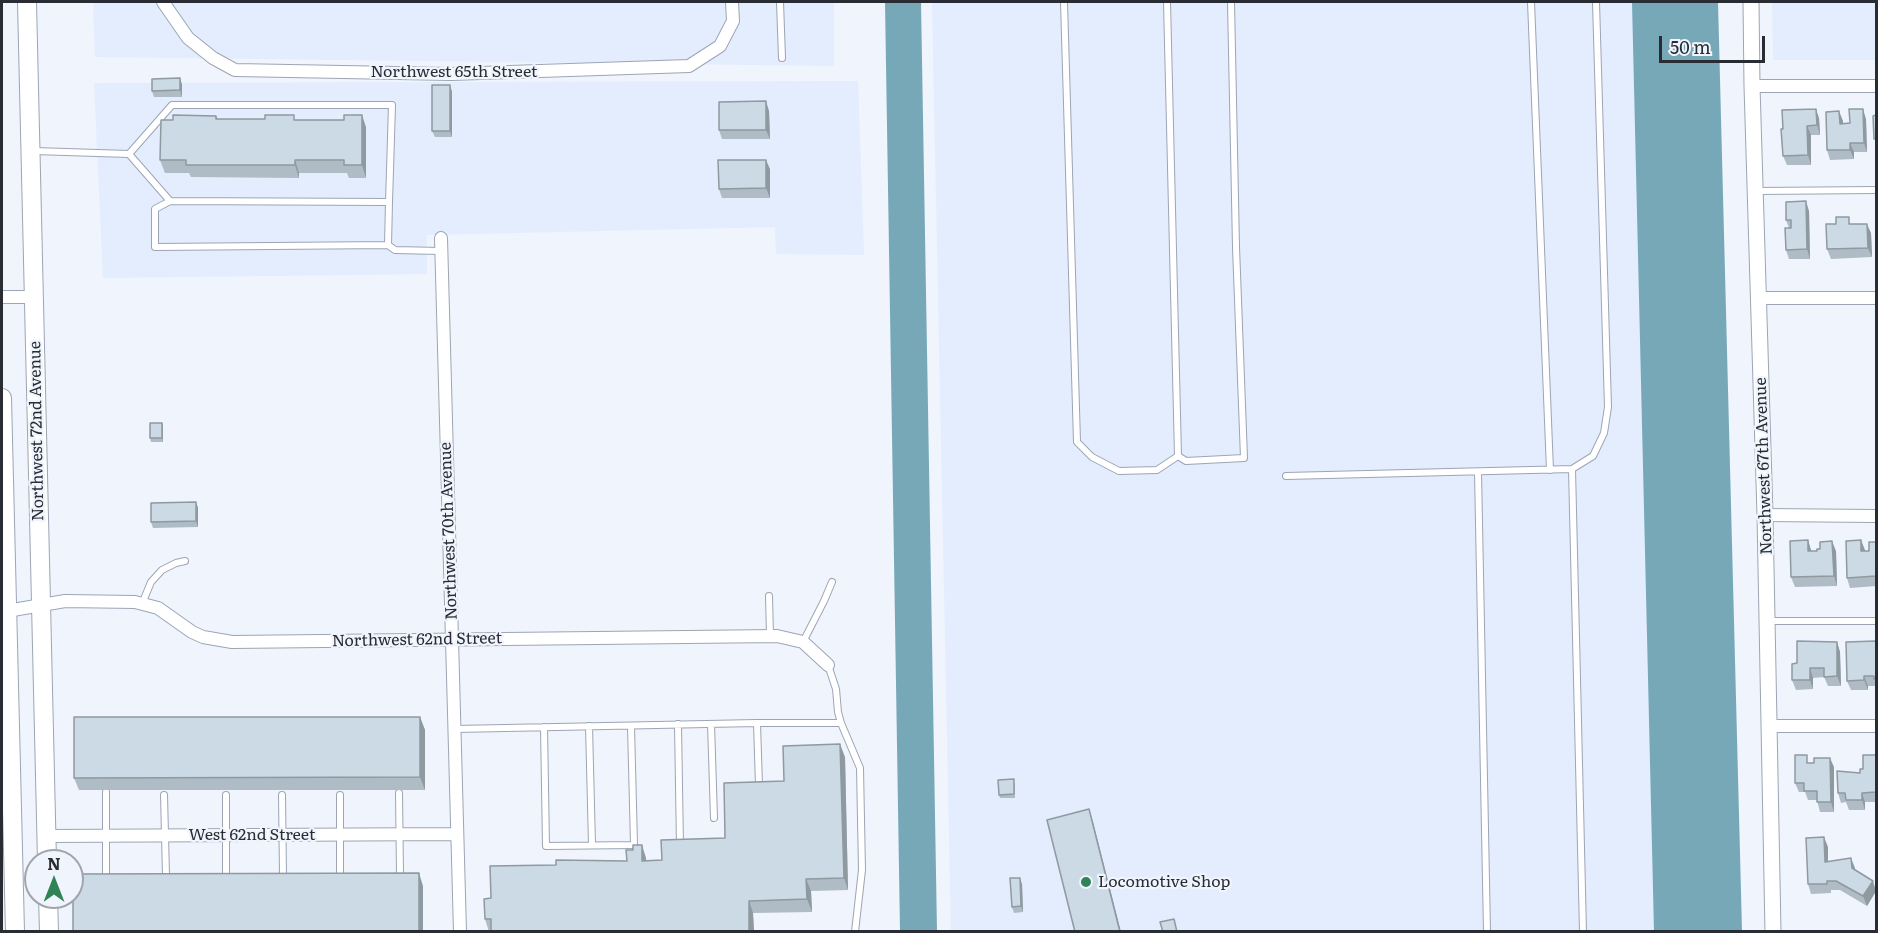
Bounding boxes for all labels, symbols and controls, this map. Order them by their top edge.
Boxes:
scale bar [1662,24,1768,62]
text: 50 m [1670,33,1711,60]
street label: Northwest 65th Street [371,62,537,82]
street label: Northwest 72nd Avenue [26,341,48,521]
street label: Northwest 67th Avenue [1751,377,1777,555]
street label: Northwest 70th Avenue [436,442,462,620]
street label: Northwest 62nd Street [332,629,502,651]
street label: West 62nd Street [189,825,315,845]
north arrow [24,849,84,909]
text: N [47,851,61,875]
place label: Locomotive Shop [1098,872,1230,892]
marker: Locomotive Shop [1079,875,1093,889]

